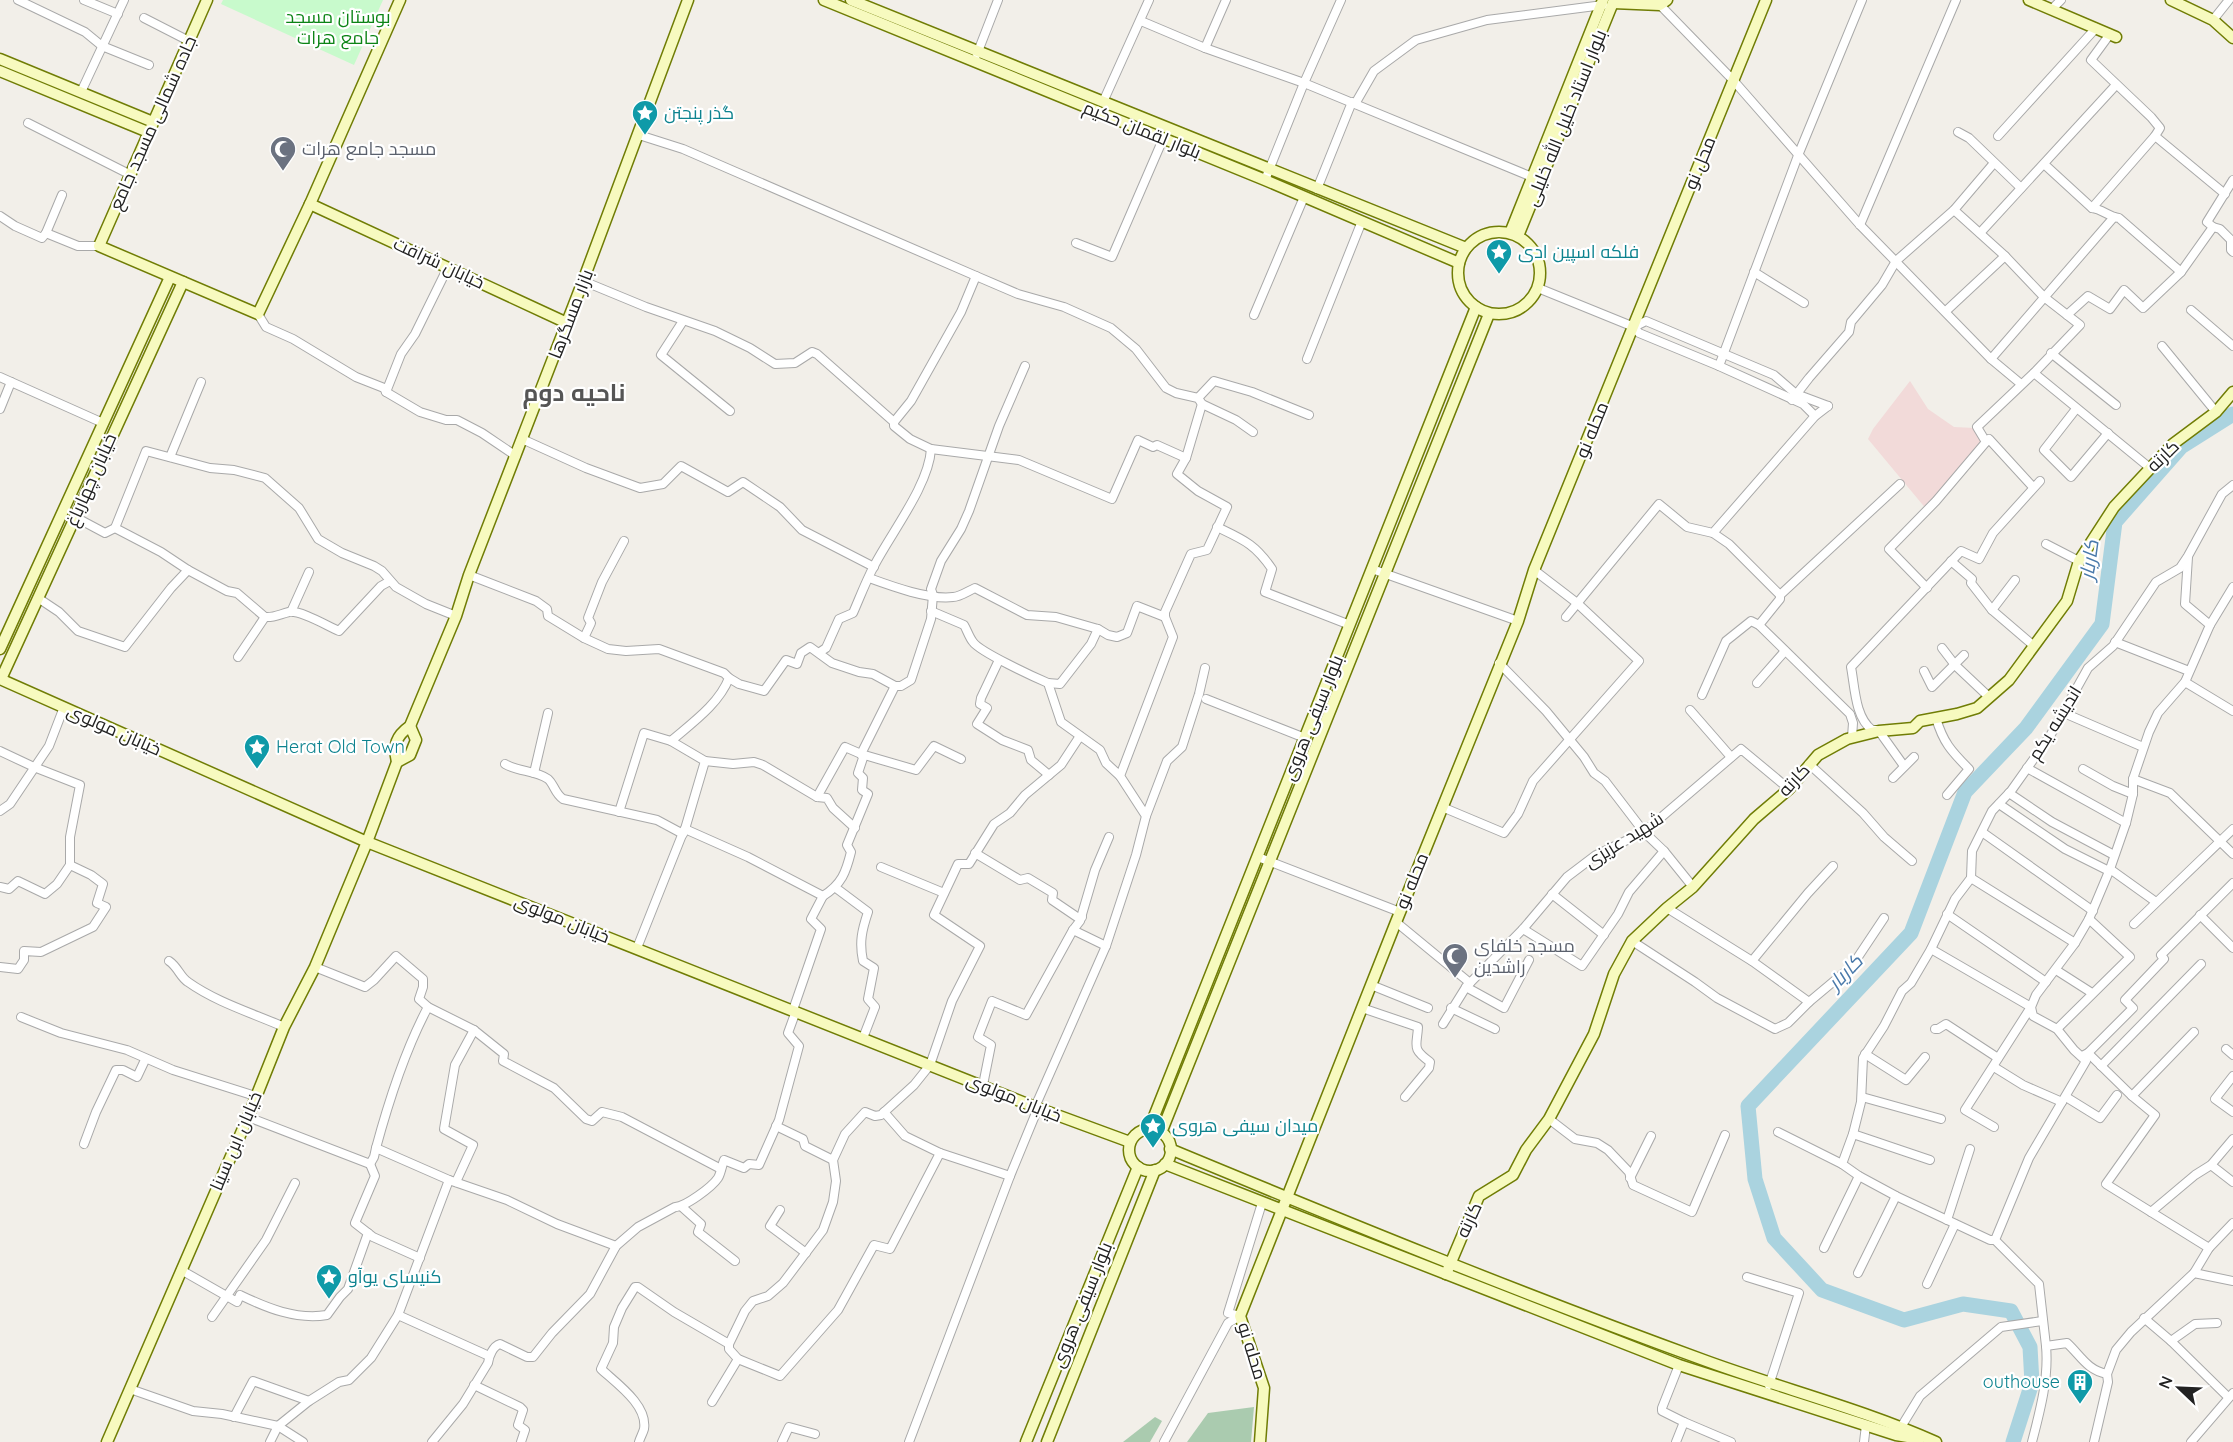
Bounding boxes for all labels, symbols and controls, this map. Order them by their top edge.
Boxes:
park label: بوستان مسجد جامع هرات [285,5,391,50]
street label: بلوار استاد خلیل الله خلیلی [1520,26,1611,209]
street label: جاده شمالی مسجد جامع [104,32,202,214]
street label: بلوار لقمان حکیم [1080,95,1204,165]
place icon: گذر پنجتن [630,98,660,136]
place label: گذر پنجتن [664,101,734,125]
street label: محل نو [1679,133,1721,193]
mosque icon: مسجد جامع هرات [268,134,298,172]
place label: مسجد جامع هرات [302,137,436,161]
street label: خیابان شرافت [390,231,489,294]
place icon: فلکه اسپین ادی [1484,237,1514,275]
place label: فلکه اسپین ادی [1518,240,1639,263]
street label: بازار مسگرها [543,266,598,362]
district label: ناحیه دوم [523,377,625,409]
street label: محله نو [1570,398,1613,461]
street label: خیابان چهارباغ [60,430,122,530]
street label: کارته [2142,435,2184,477]
water label: کاربار [2073,538,2104,585]
street label: بلوار سیفی هروی [1277,652,1348,784]
street label: اندیشه یکم [2023,681,2087,765]
street label: خیابان مولوی [63,698,165,761]
place icon: Herat Old Town [242,732,272,770]
place label: Herat Old Town [276,735,405,758]
street label: کارته [1773,758,1814,801]
street label: شهید عزیزی [1580,806,1668,873]
street label: محله نو [1390,849,1433,912]
street label: خیابان مولوی [511,889,613,948]
place label: مسجد خلفای راشدین [1474,934,1575,978]
mosque icon: مسجد خلفای راشدین [1440,941,1470,979]
water label: کاربار [1820,948,1868,997]
street label: خیابان مولوی [963,1068,1065,1127]
street label: خیابان ابن سینا [204,1088,267,1194]
place icon: میدان سیفی هروی [1138,1111,1168,1149]
place label: میدان سیفی هروی [1172,1114,1318,1137]
street label: کارته [1450,1198,1487,1241]
street label: بلوار سیفی هروی [1046,1239,1117,1371]
place icon: کنیسای یوآو [314,1262,344,1300]
place label: کنیسای یوآو [348,1265,442,1288]
street label: محله نو [1233,1320,1272,1382]
north arrow [2149,1358,2209,1418]
building icon: outhouse [2065,1367,2095,1405]
place label: outhouse [1983,1370,2060,1393]
text: N [2154,1373,2177,1391]

